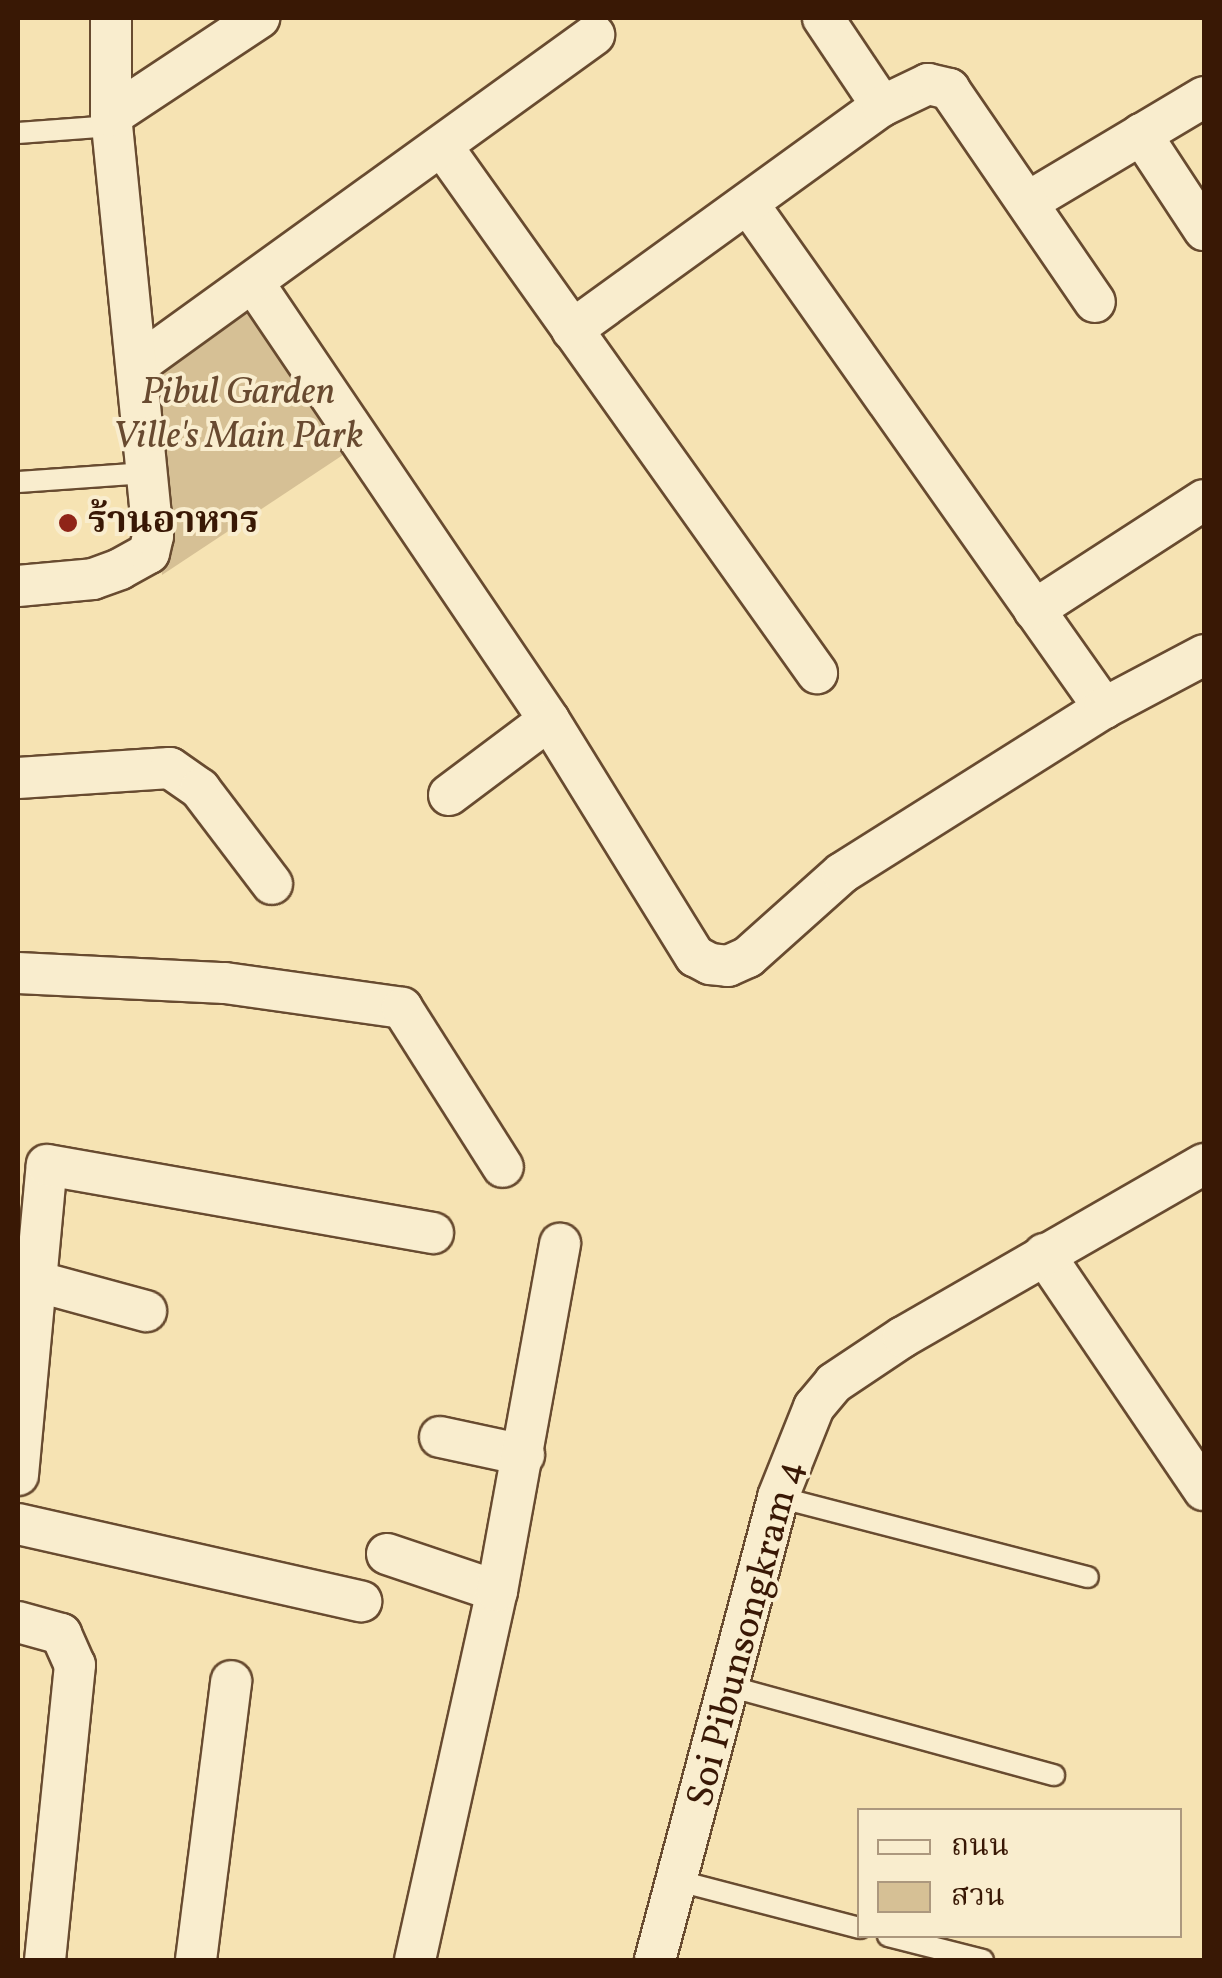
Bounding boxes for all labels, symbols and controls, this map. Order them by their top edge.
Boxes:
park label: Pibul Garden Ville's Main Park [112,371,364,460]
place label: ร้านอาหาร [88,500,259,546]
marker: ร้านอาหาร [57,512,79,534]
street label: Soi Pibunsongkram 4 [679,1456,815,1812]
legend [857,1808,1182,1938]
text: ถนน [951,1826,1009,1868]
text: สวน [951,1876,1005,1918]

